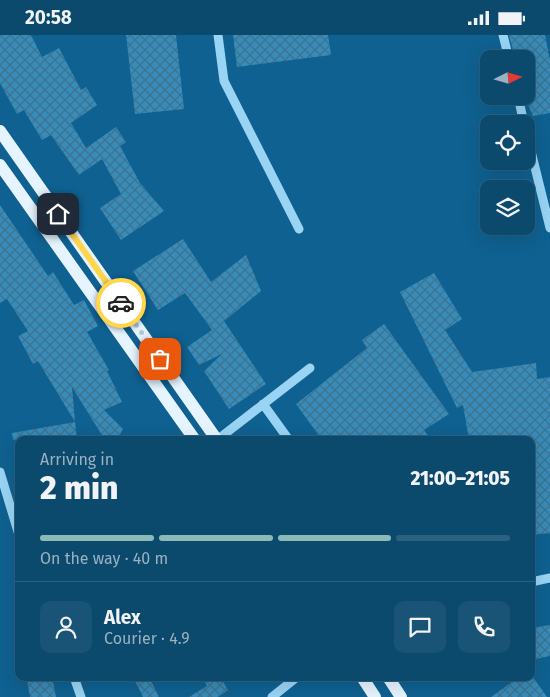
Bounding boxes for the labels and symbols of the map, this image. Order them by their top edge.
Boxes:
north arrow [480,50,535,105]
pin [37,193,79,235]
courier [96,278,146,328]
pin [139,338,181,380]

